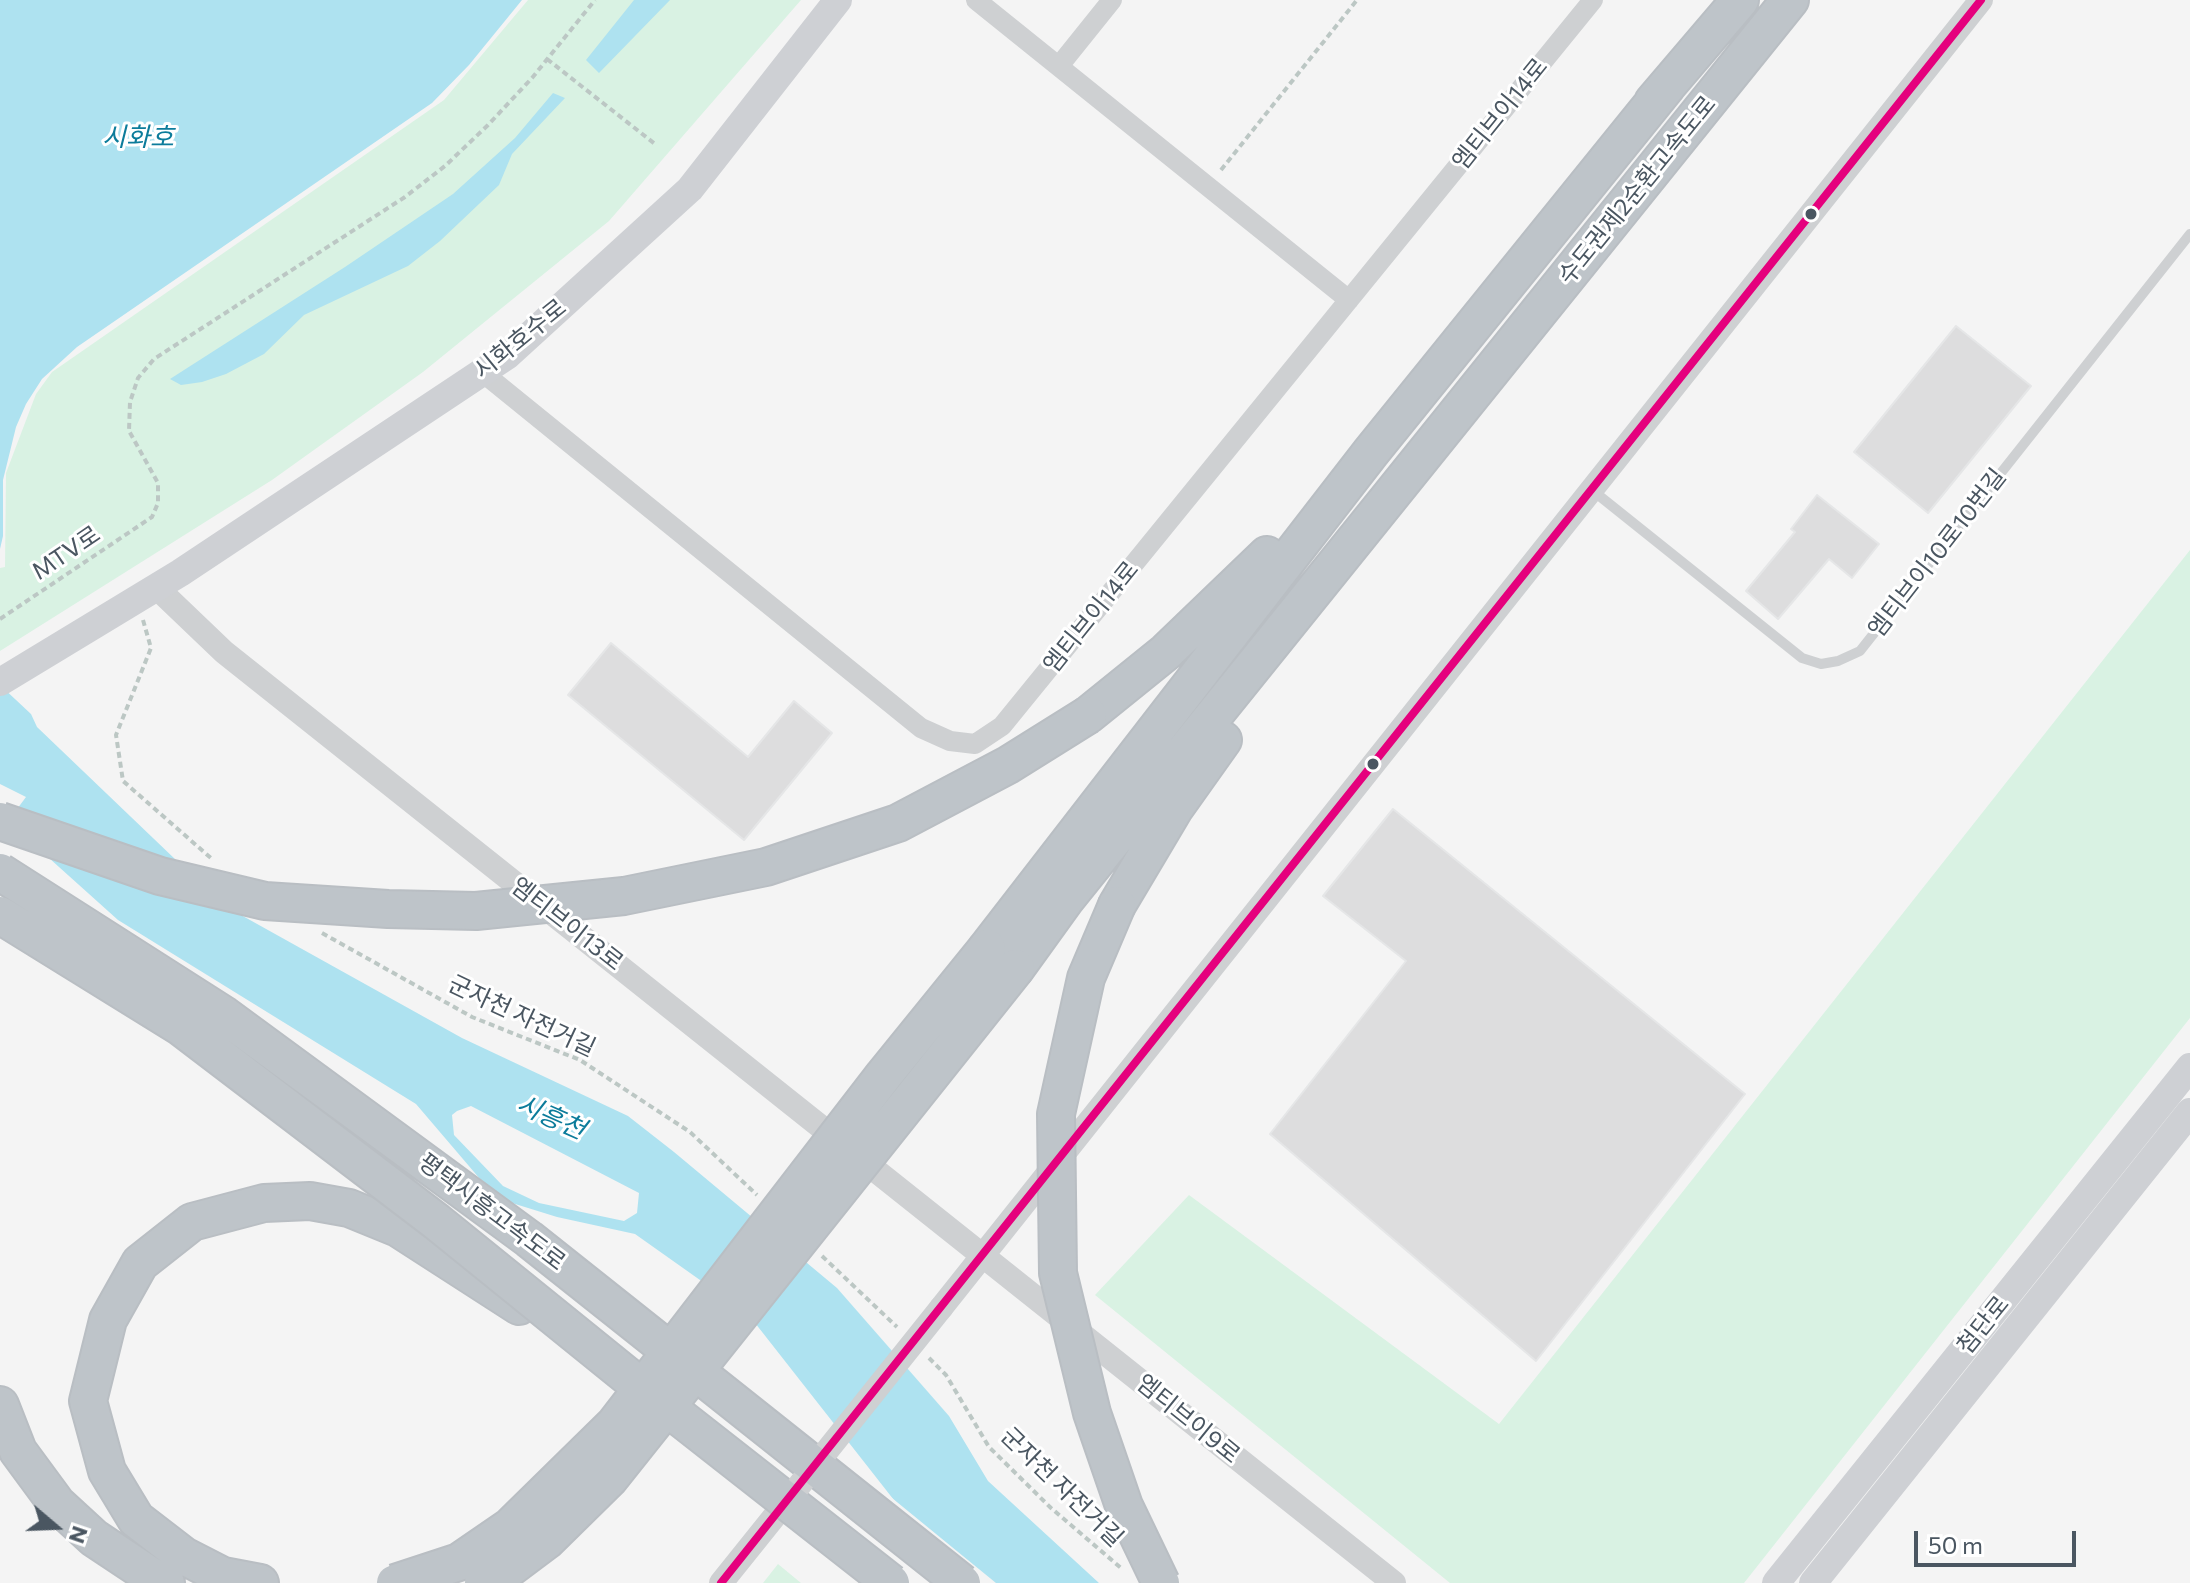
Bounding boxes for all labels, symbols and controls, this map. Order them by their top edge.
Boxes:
street label: 엠티브이14로 [1446,52,1554,176]
street label: 수도권제2순환고속도로 [1552,90,1722,290]
water label: 시화호 [102,121,174,153]
unlabelled marker [1803,206,1819,222]
street label: 시화호수로 [468,293,572,385]
street label: 엠티브이10로10번길 [1862,463,2012,643]
street label: MTV로 [26,520,106,586]
street label: 엠티브이14로 [1037,555,1145,679]
unlabelled marker [1365,756,1381,772]
street label: 엠티브이13로 [505,871,629,977]
street label: 군자천 자전거길 [444,969,600,1063]
water label: 시흥천 [512,1088,590,1146]
street label: 평택시흥고속도로 [413,1147,571,1277]
street label: 첨단로 [1951,1290,2015,1360]
street label: 엠티브이9로 [1130,1368,1246,1470]
street label: 군자천 자전거길 [995,1421,1129,1553]
north arrow [16,1487,96,1567]
scale bar [1918,1515,2080,1565]
text: N [64,1523,95,1547]
text: 50 m [1928,1530,1983,1559]

